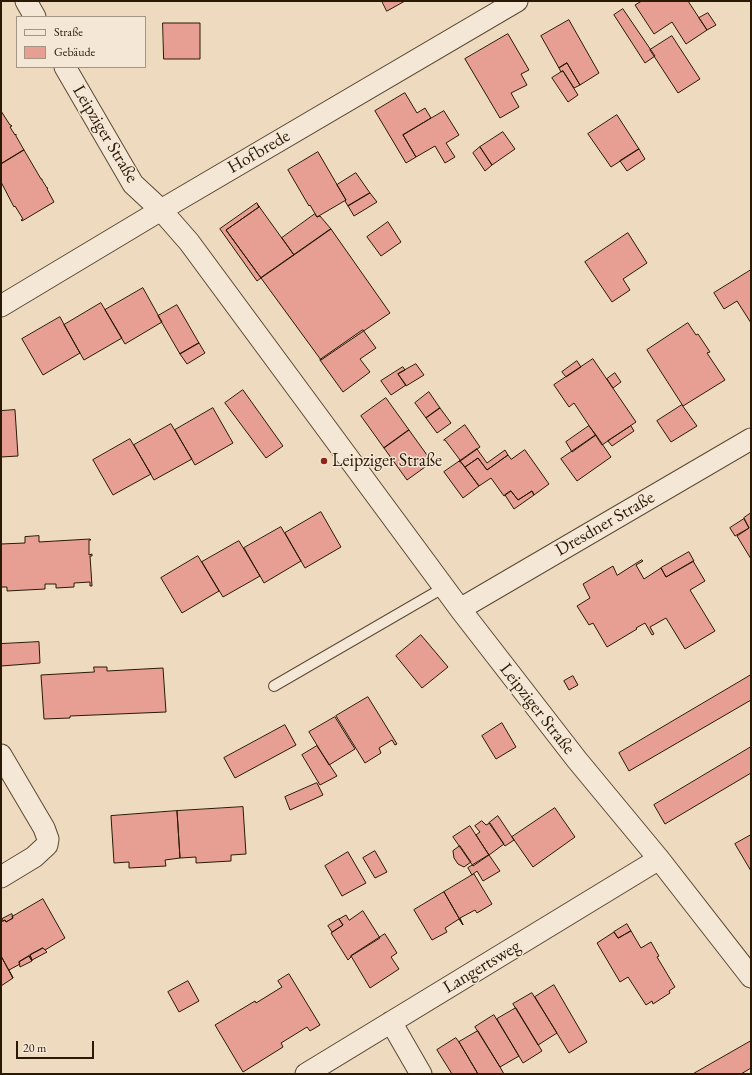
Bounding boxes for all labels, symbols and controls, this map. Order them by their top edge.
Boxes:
legend [16,16,146,68]
text: Straße [54,24,83,40]
text: Gebäude [54,44,95,60]
street label: Leipziger Straße [67,81,143,187]
street label: Hofbrede [224,125,294,179]
place label: Leipziger Straße [332,450,442,472]
marker: Leipziger Straße [319,456,329,466]
street label: Dresdner Straße [552,487,658,561]
street label: Leipziger Straße [495,659,579,759]
street label: Langertsweg [439,936,525,998]
scale bar [18,1033,96,1059]
text: 20 m [23,1040,46,1056]

